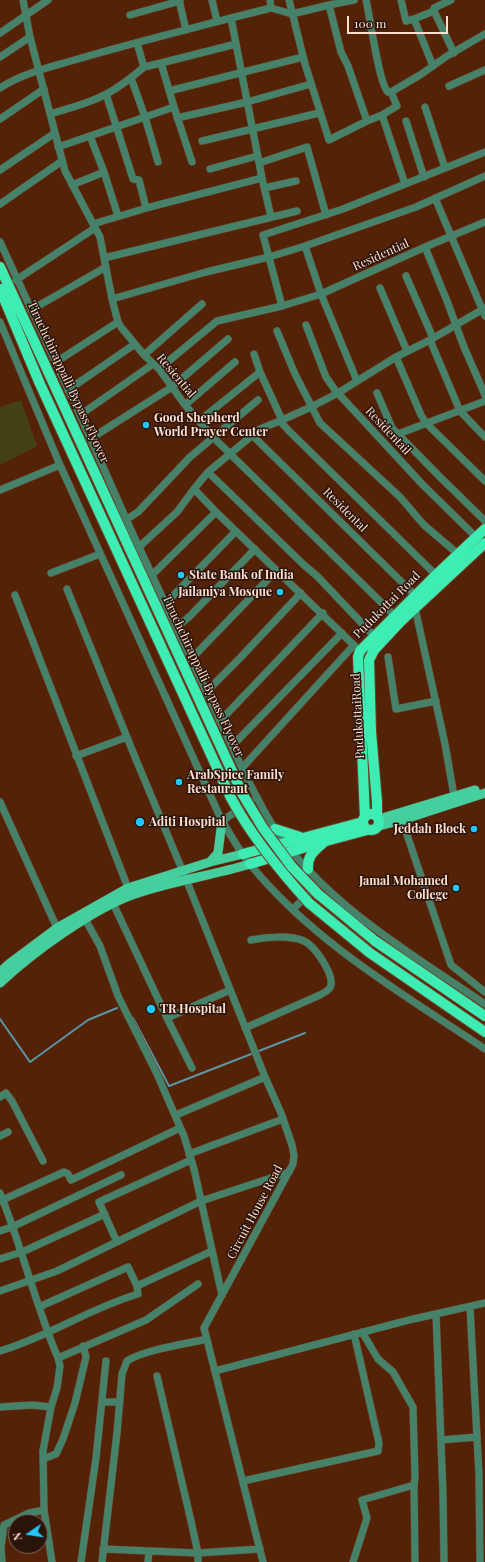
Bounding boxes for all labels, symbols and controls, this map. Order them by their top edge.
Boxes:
scale bar [349,8,450,34]
text: 100 m [354,15,386,31]
street label: Residential [351,236,411,274]
street label: Tiruchchirappalli Bypass Flyover [24,299,112,465]
street label: Resiential [153,351,199,401]
street label: Residentail [362,404,414,458]
place label: Good Shepherd World Prayer Center [154,411,268,439]
marker: Good Shepherd World Prayer Center [141,420,151,430]
street label: Residental [320,485,370,535]
place label: State Bank of India [189,568,294,582]
street label: Pudukottai Road [351,569,423,641]
marker: State Bank of India [176,570,186,580]
place label: Jailaniya Mosque [178,585,272,599]
marker: Jailaniya Mosque [275,587,285,597]
street label: Tiruchchirappalli Bypass Flyover [159,593,247,759]
street label: PudukottaiRoad [349,673,367,759]
place label: ArabSpice Family Restaurant [187,768,284,796]
marker: ArabSpice Family Restaurant [174,777,184,787]
place label: Aditi Hospital [149,815,226,829]
marker: Aditi Hospital [134,816,146,828]
place label: Jeddah Block [394,822,466,836]
marker: Jeddah Block [469,824,479,834]
place label: Jamal Mohamed College [359,874,448,902]
marker: Jamal Mohamed College [451,883,461,893]
place label: TR Hospital [160,1002,226,1016]
marker: TR Hospital [145,1003,157,1015]
street label: Circuit House Road [224,1162,286,1262]
north arrow [8,1514,48,1554]
text: N [9,1531,25,1542]

